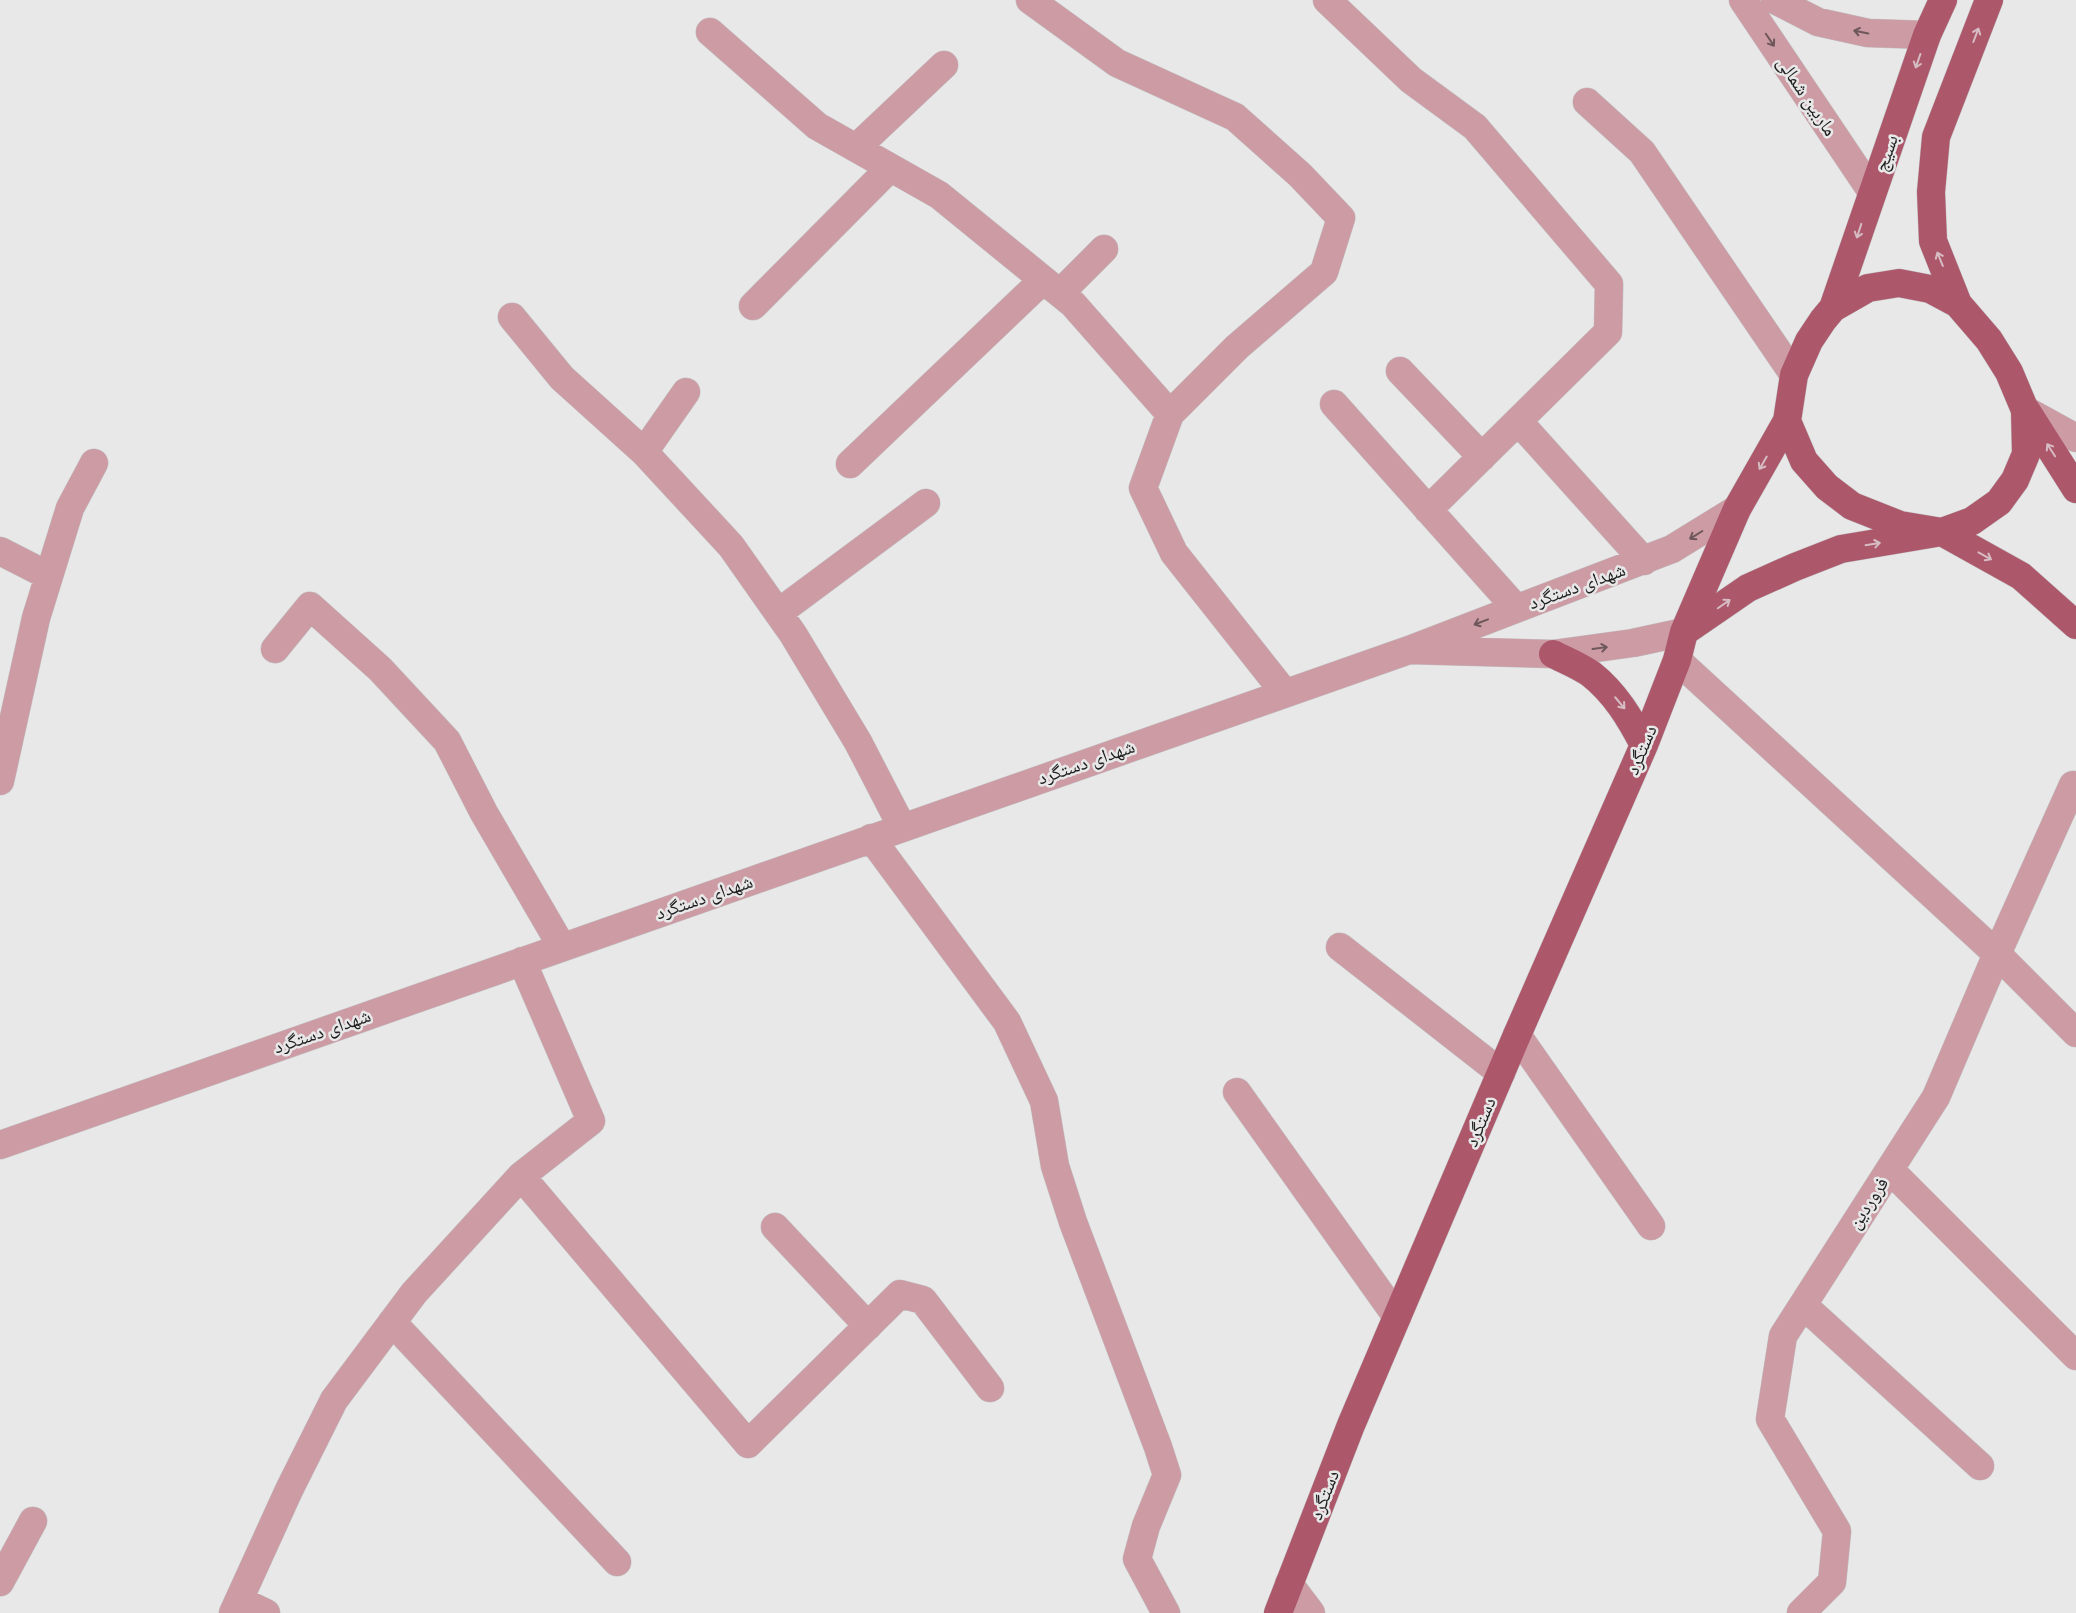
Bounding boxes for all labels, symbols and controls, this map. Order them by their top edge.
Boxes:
one-way arrow [1854,26,1870,36]
one-way arrow [1972,28,1981,43]
one-way arrow [1765,33,1775,47]
street label: ماربین شمالی [1771,51,1843,141]
one-way arrow [1913,53,1922,69]
street label: بسیج [1868,131,1904,175]
one-way arrow [1853,223,1863,239]
one-way arrow [1935,252,1944,267]
one-way arrow [2045,443,2055,457]
one-way arrow [1757,456,1767,470]
one-way arrow [1689,530,1703,540]
one-way arrow [1865,539,1881,549]
one-way arrow [1977,552,1992,561]
street label: شهدای دستگرد [1525,557,1629,615]
one-way arrow [1717,599,1731,609]
one-way arrow [1474,618,1489,627]
one-way arrow [1591,643,1607,653]
one-way arrow [1614,697,1625,710]
street label: دستگرد [1619,721,1663,779]
street label: شهدای دستگرد [1034,734,1138,790]
street label: شهدای دستگرد [652,869,756,925]
street label: شهدای دستگرد [270,1003,374,1059]
street label: دستگرد [1458,1093,1502,1151]
street label: فروردین [1842,1172,1894,1234]
street label: دستگرد [1303,1466,1345,1524]

